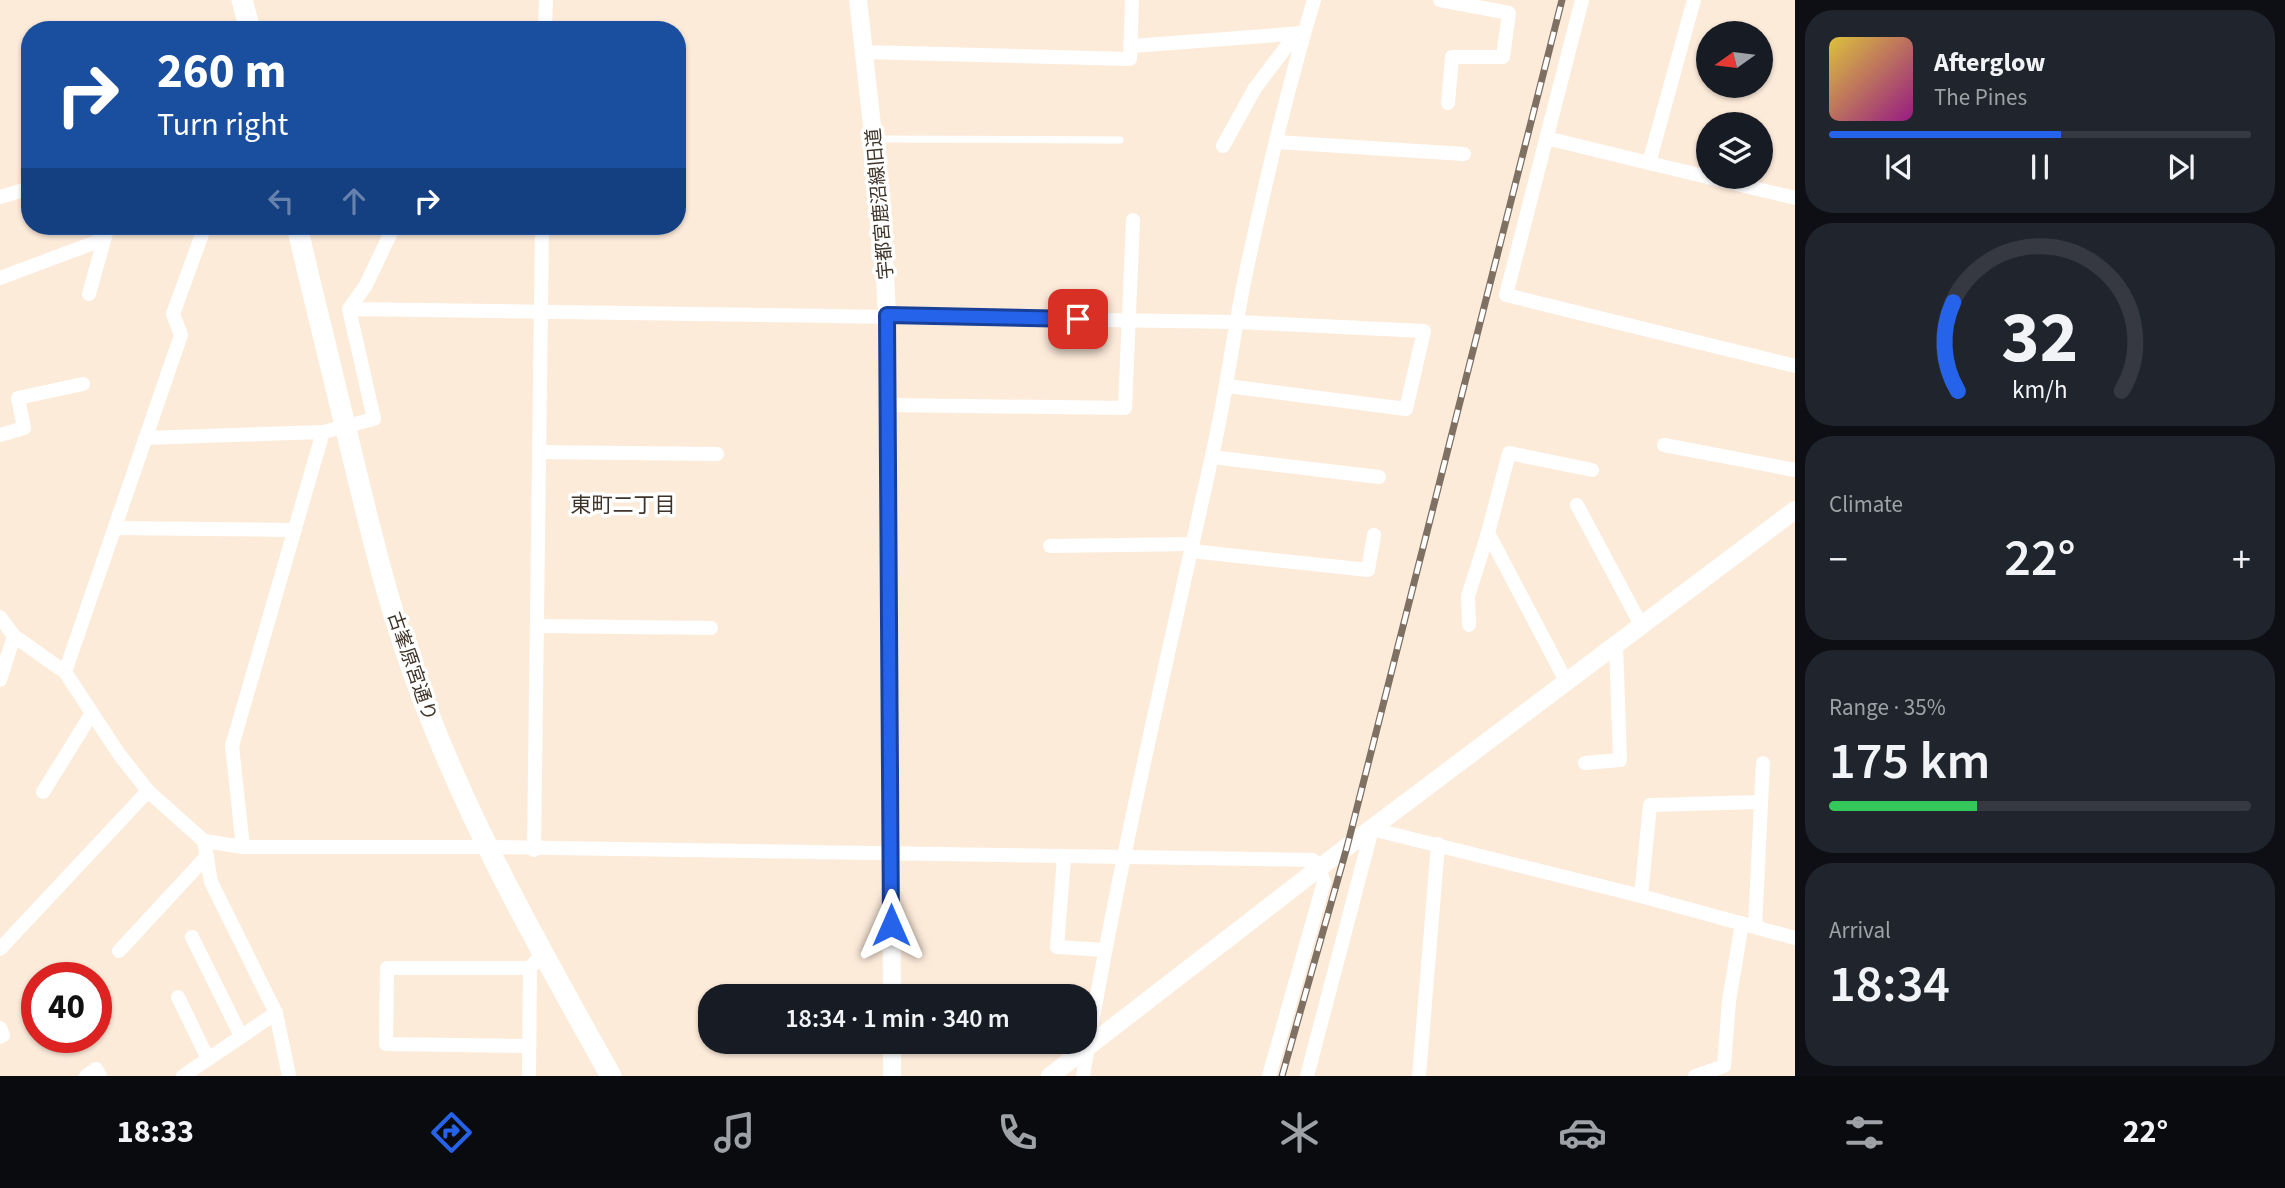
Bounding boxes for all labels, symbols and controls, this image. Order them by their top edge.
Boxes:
north arrow [1696,21,1773,98]
map controls [1696,21,1773,189]
text: 260 m [157,37,286,107]
text: Afterglow [1934,44,2045,81]
icon: right [42,49,133,140]
text: The Pines [1934,81,2027,114]
text: Turn right [157,102,288,148]
button: layers [1696,112,1773,189]
street label: 宇都宮鹿沼線旧道 [860,127,901,281]
icon: previous [1880,148,1918,186]
icon: pause [2021,148,2059,186]
icon: next [2162,148,2200,186]
icon: left [262,182,300,220]
icon: ahead [335,182,373,220]
icon: right [408,182,446,220]
text: 32 [2002,286,2078,390]
pin [1048,289,1108,349]
icon: arrive [1059,300,1097,338]
text: km/h [2012,372,2068,408]
text: Climate [1829,488,1903,521]
district label: 東町二丁目 [571,490,676,520]
text: 22° [2004,522,2076,596]
text: − [1829,533,1848,587]
text: + [2232,533,2251,587]
street label: 古峯原宮通り [380,608,443,725]
text: Range · 35% [1829,691,1946,724]
text: 175 km [1829,725,1990,799]
position arrow [854,888,928,962]
text: Arrival [1829,914,1891,947]
text: 18:34 [1829,948,1950,1022]
speed limit sign: 40 [21,962,112,1053]
text: 18:34 · 1 min · 340 m [785,1000,1010,1037]
icon: directions [427,1108,476,1157]
icon: music [710,1108,759,1157]
icon: phone [993,1108,1042,1157]
icon: climate [1275,1108,1324,1157]
icon: car [1558,1108,1607,1157]
icon: filters [1840,1108,1889,1157]
text: 18:33 [117,1109,194,1155]
text: 22° [2123,1109,2168,1155]

